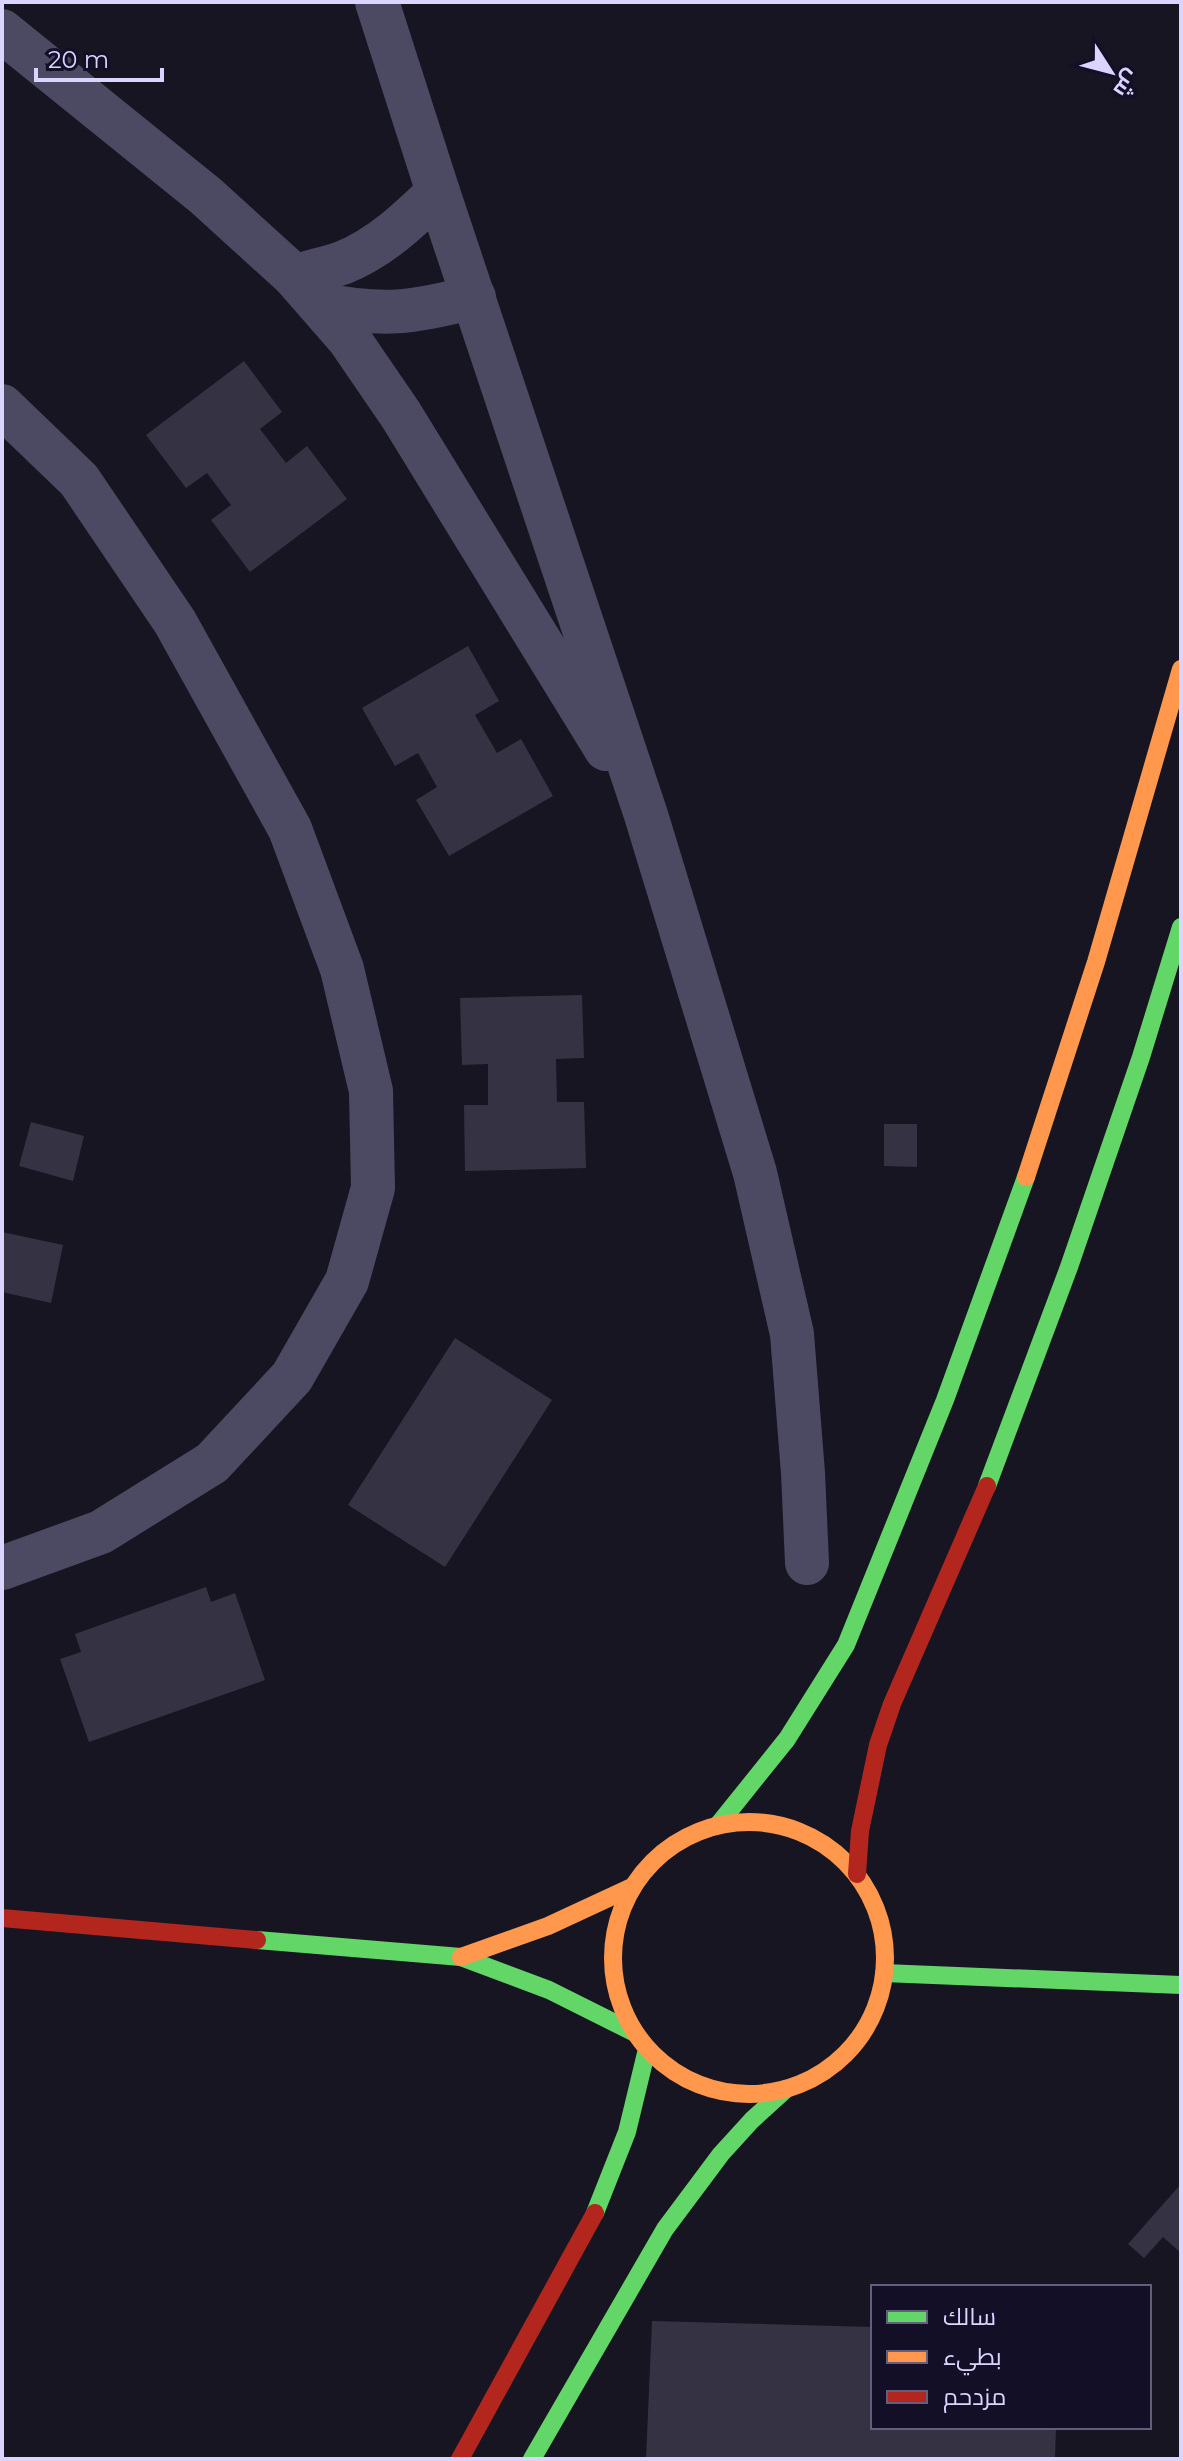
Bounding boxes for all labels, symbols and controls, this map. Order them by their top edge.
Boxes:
scale bar [36,32,162,82]
north arrow [1071,32,1151,112]
text: 20 m [48,45,109,74]
text: ش [1108,64,1146,103]
legend [871,2285,1151,2429]
text: سالك [943,2302,996,2331]
text: بطيء [943,2342,1002,2376]
text: مزدحم [943,2382,1006,2413]

